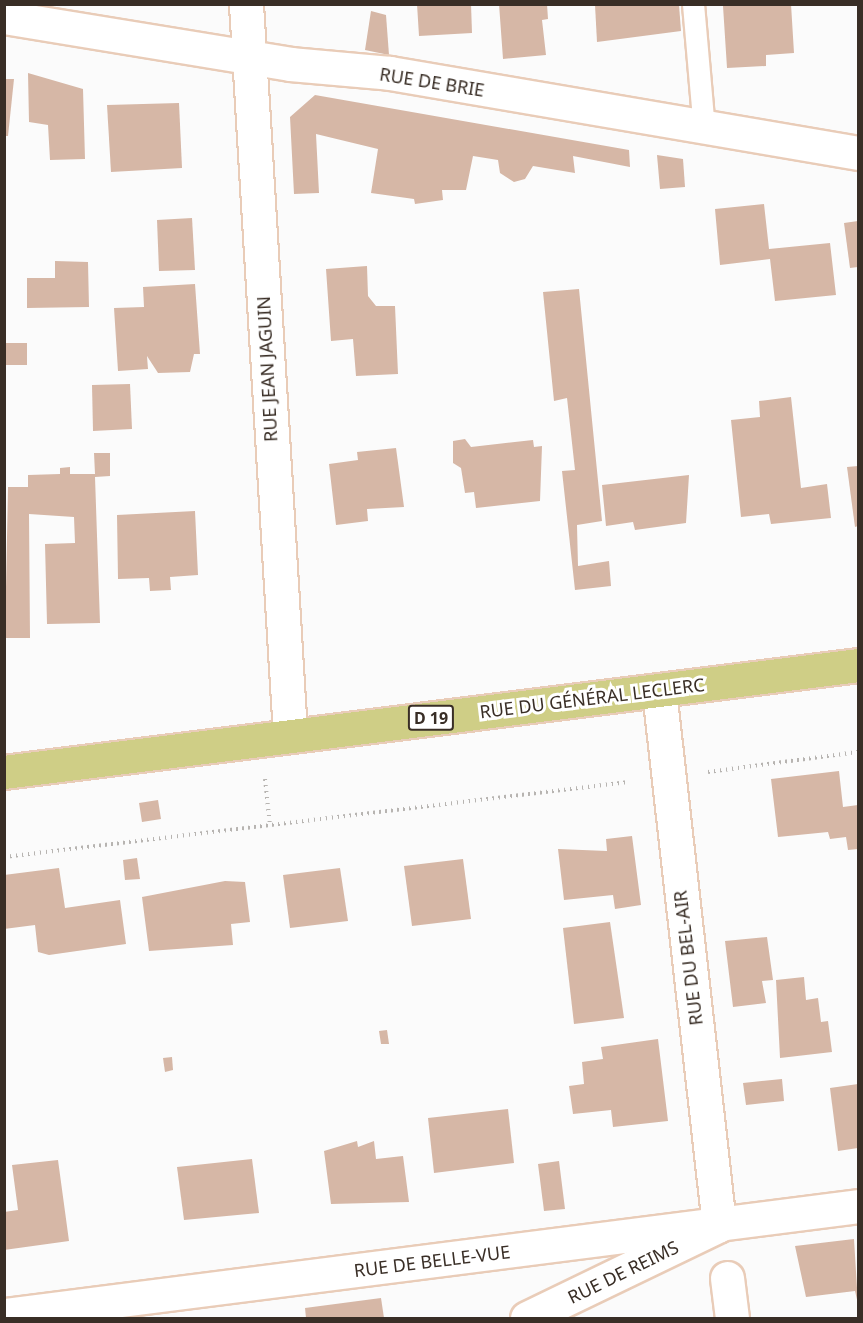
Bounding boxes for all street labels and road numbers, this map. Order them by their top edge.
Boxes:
street label: RUE DE BRIE [378,63,486,101]
street label: RUE JEAN JAGUIN [252,296,282,442]
street label: RUE DU GÉNÉRAL LECLERC [478,673,706,723]
road number: D 19 [407,705,455,731]
street label: RUE DU BEL-AIR [669,889,707,1027]
street label: RUE DE REIMS [564,1236,682,1308]
street label: RUE DE BELLE-VUE [353,1241,511,1281]

